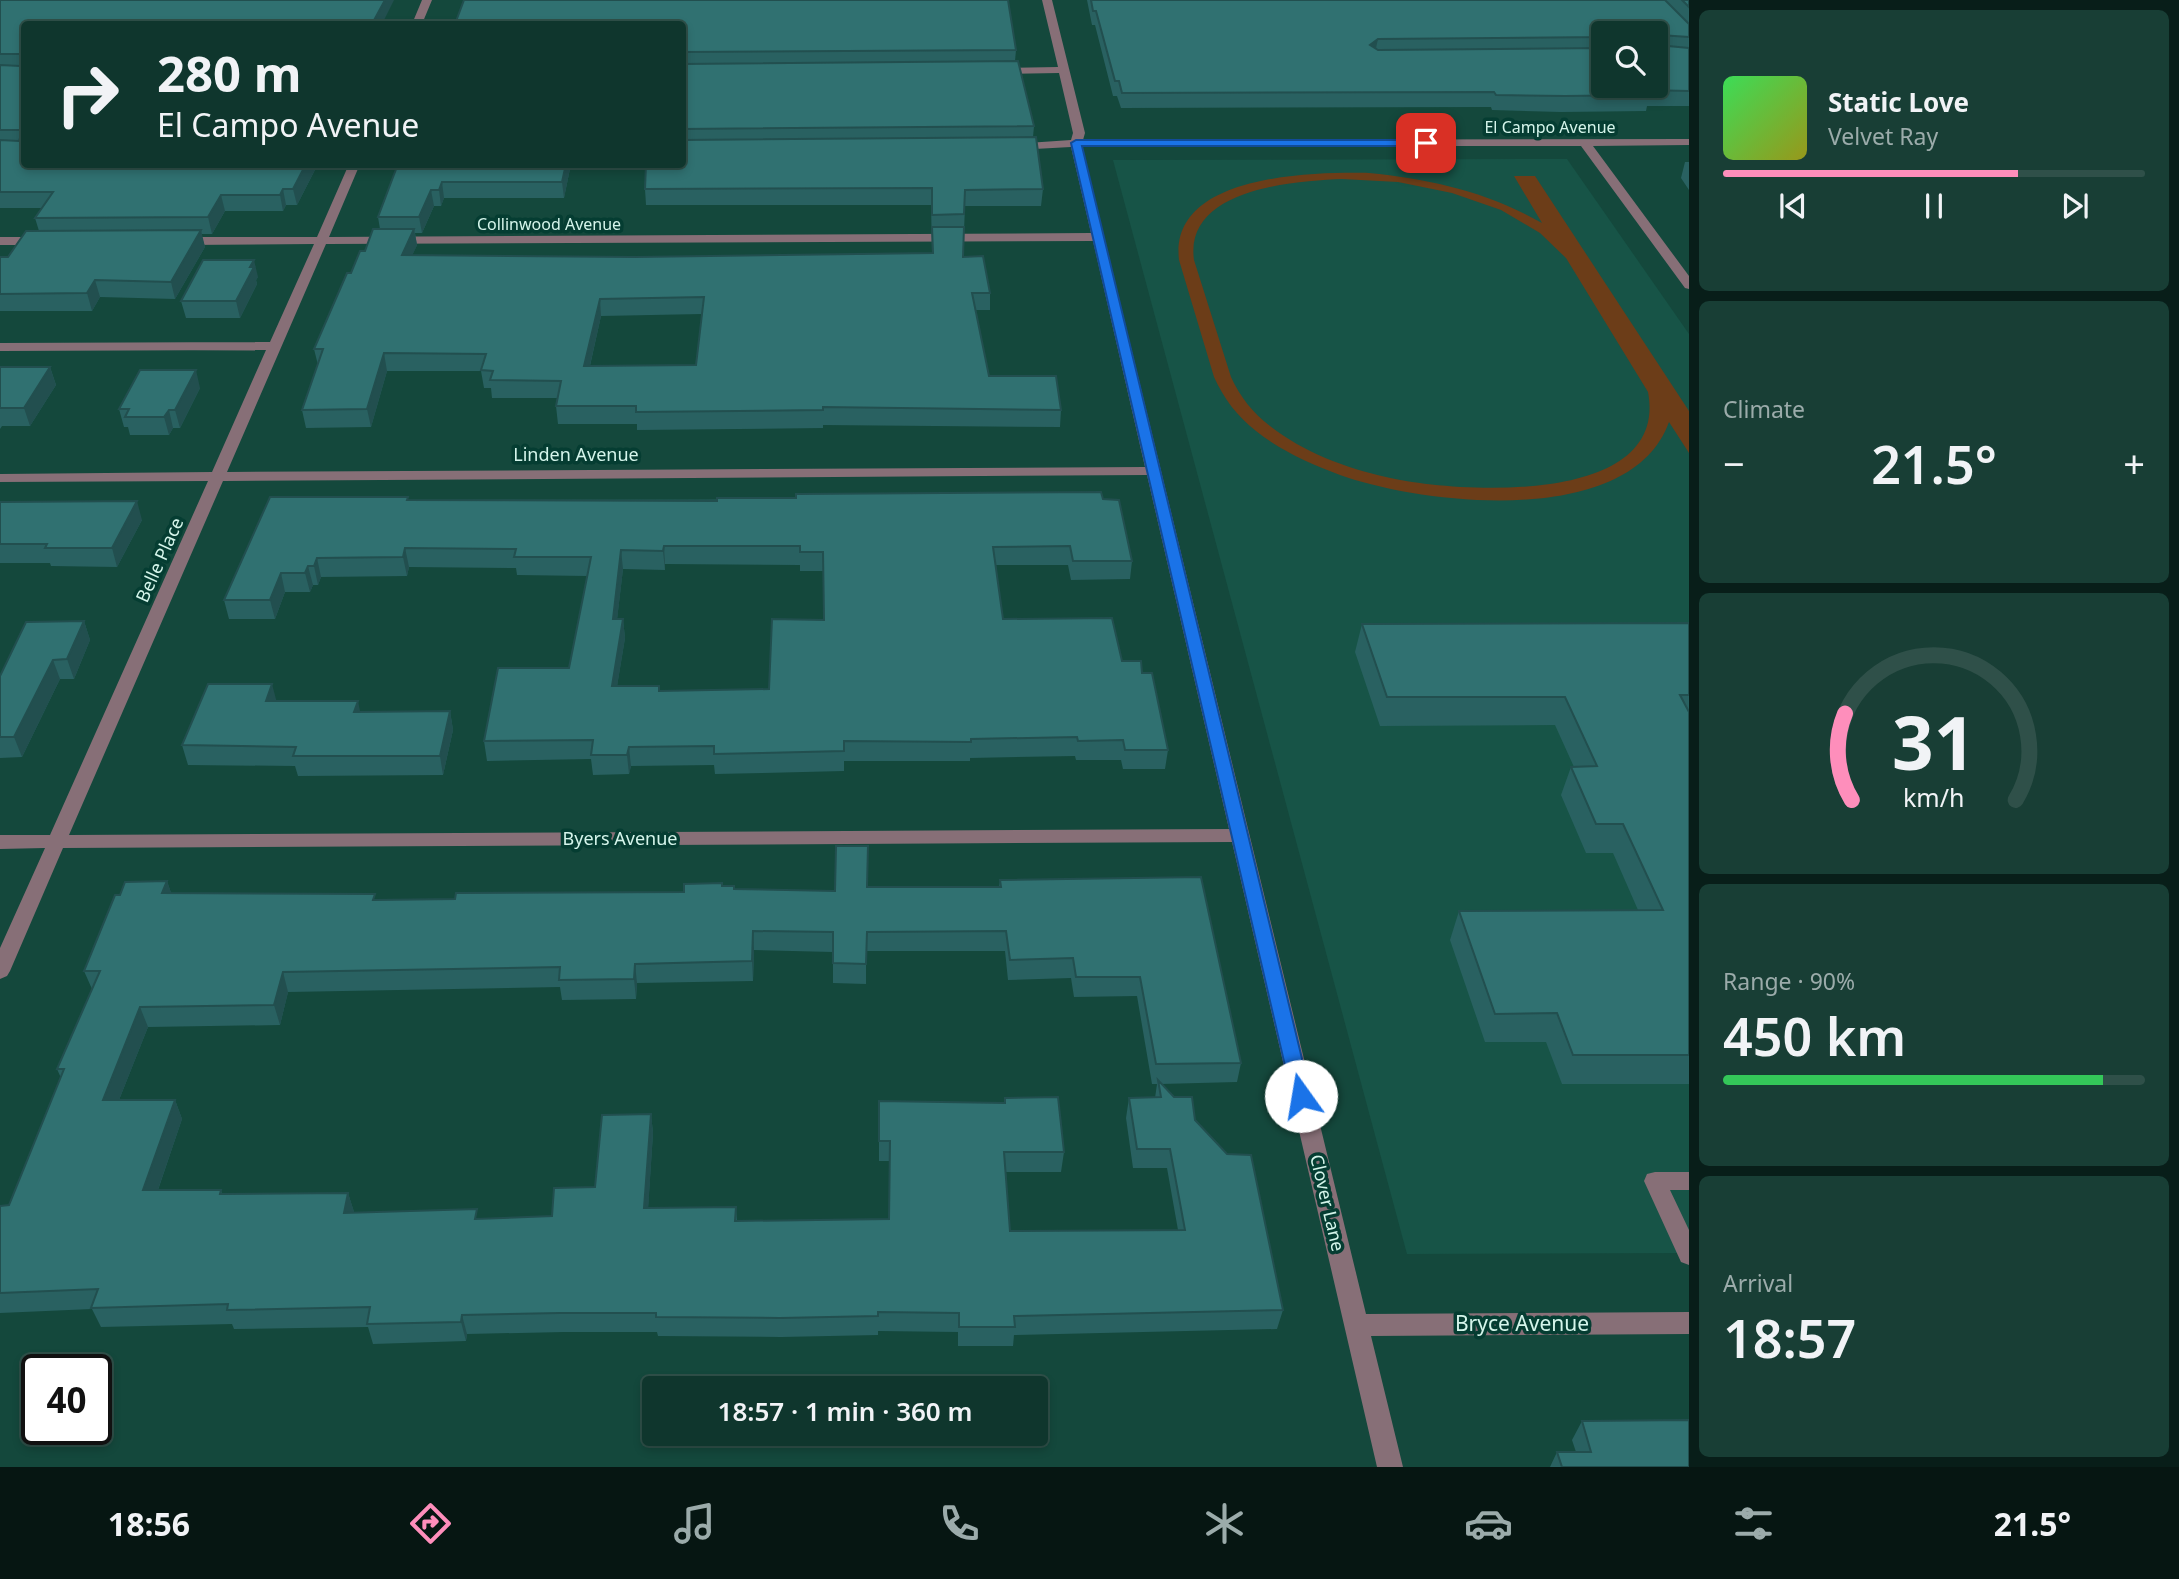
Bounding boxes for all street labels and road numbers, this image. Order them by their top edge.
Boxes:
street label: El Campo Avenue [1484,116,1616,138]
street label: Collinwood Avenue [477,213,621,235]
street label: Linden Avenue [513,442,639,466]
street label: Belle Place [130,513,188,606]
street label: Byers Avenue [563,826,677,850]
street label: Clover Lane [1305,1152,1351,1254]
street label: Bryce Avenue [1455,1309,1589,1337]

